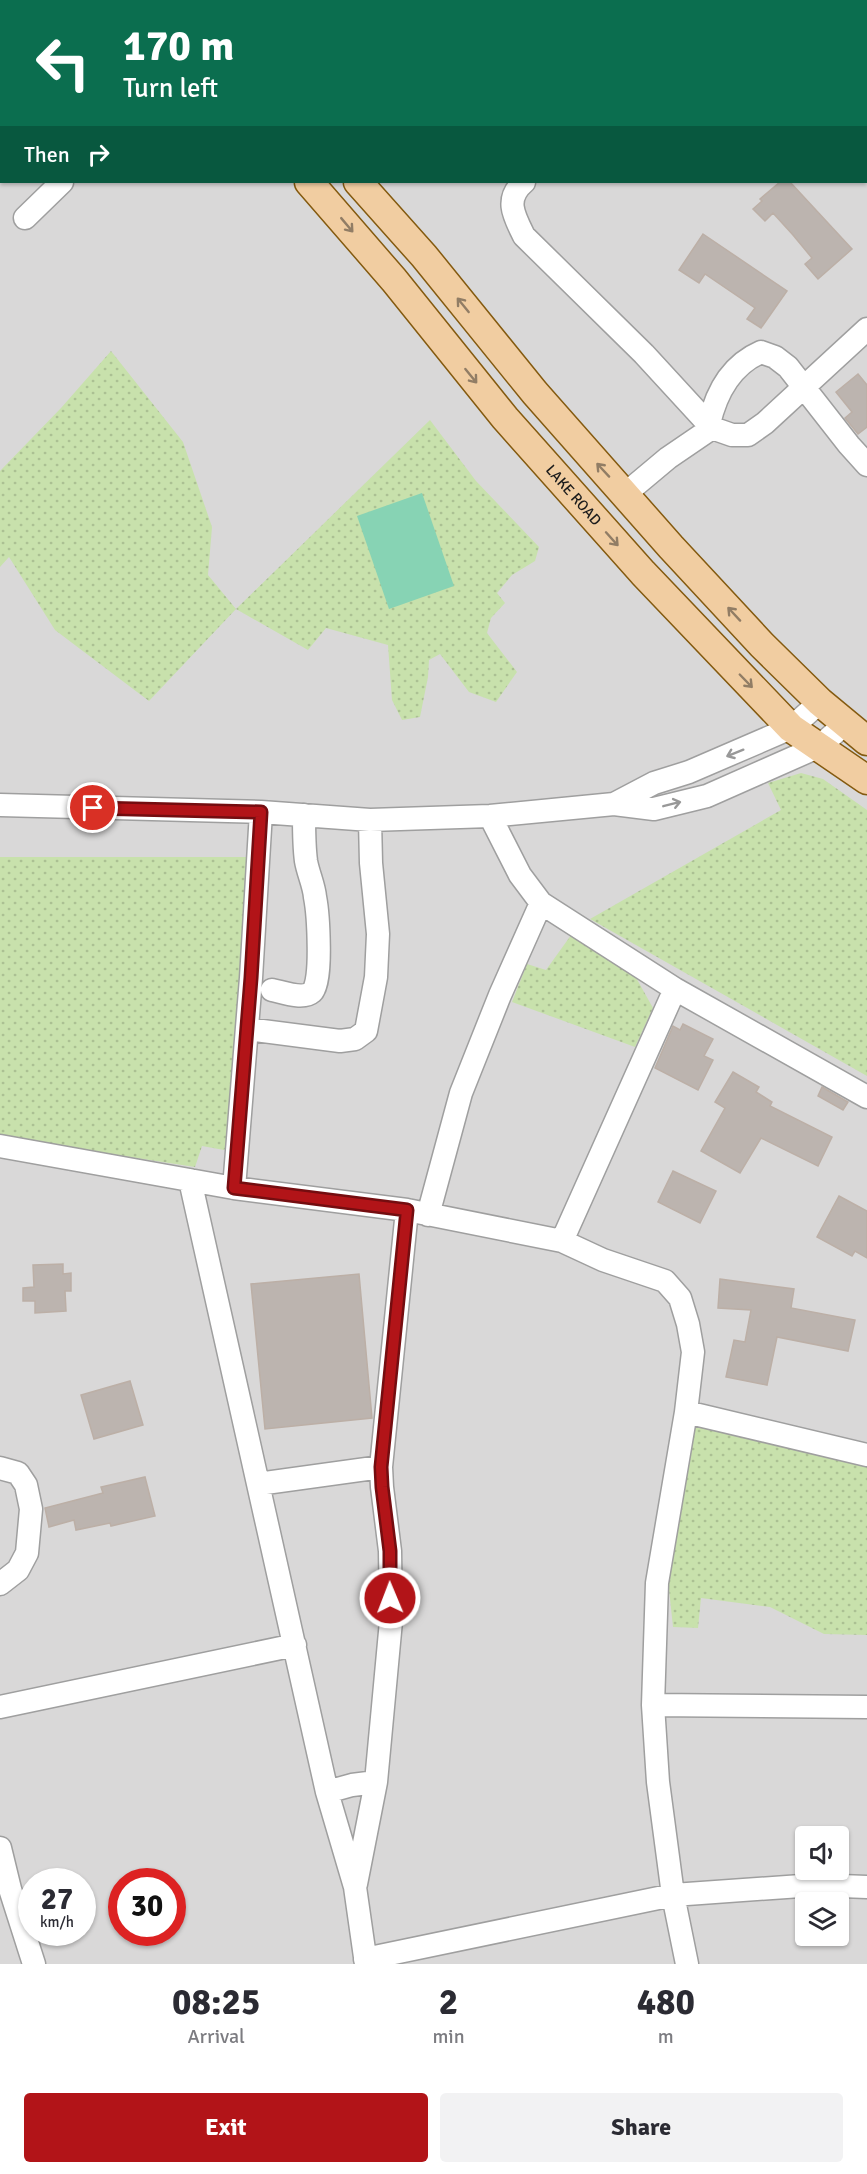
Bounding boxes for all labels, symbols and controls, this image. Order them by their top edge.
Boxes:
text: 170 m [123,21,234,72]
icon: left [24,24,102,102]
text: Turn left [123,72,218,105]
icon: right [82,138,115,171]
text: Then [24,141,70,168]
one-way arrow [341,217,354,233]
one-way arrow [457,297,470,313]
one-way arrow [465,368,478,384]
street label: LAKE ROAD [542,461,605,529]
one-way arrow [596,462,610,477]
one-way arrow [605,532,619,547]
one-way arrow [727,607,741,622]
one-way arrow [739,674,753,689]
one-way arrow [726,748,744,759]
pin [67,782,118,833]
icon: arrive [76,791,109,824]
one-way arrow [662,798,681,810]
position arrow [358,1566,422,1630]
map controls [795,1826,849,1946]
button: sound [795,1826,849,1880]
speed limit sign: 30 [108,1868,186,1946]
text: 27 [41,1881,73,1918]
button: layers [795,1892,849,1946]
text: km/h [40,1913,74,1931]
text: 08:25 [172,1980,260,2025]
text: 2 [439,1980,458,2025]
text: 480 [637,1980,695,2025]
text: Arrival [187,2024,245,2049]
text: min [432,2024,465,2049]
text: m [658,2024,674,2049]
button: Exit [24,2093,428,2162]
button: Share [440,2093,843,2162]

